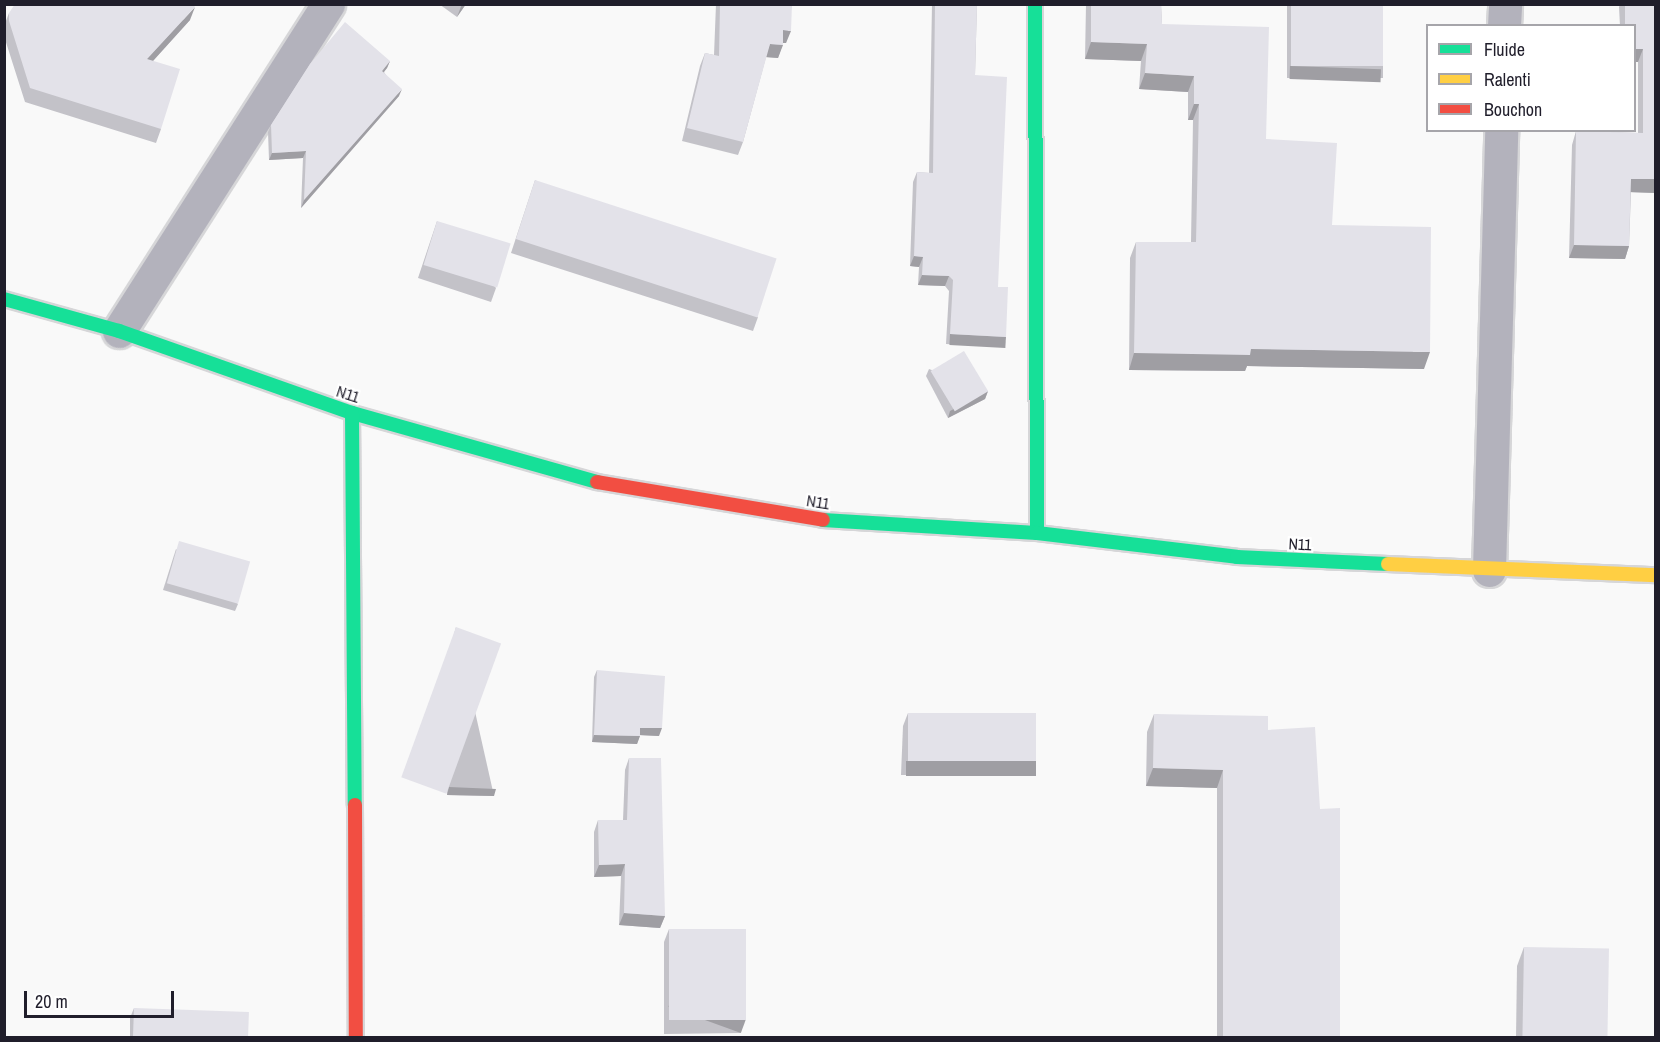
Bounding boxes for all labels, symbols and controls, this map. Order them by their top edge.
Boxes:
legend [1426,24,1636,132]
text: Fluide [1484,37,1525,62]
text: Ralenti [1484,67,1531,92]
text: Bouchon [1484,97,1542,122]
street label: N11 [334,381,362,407]
street label: N11 [805,491,831,513]
street label: N11 [1288,534,1312,554]
scale bar [27,979,177,1017]
text: 20 m [35,989,68,1014]

